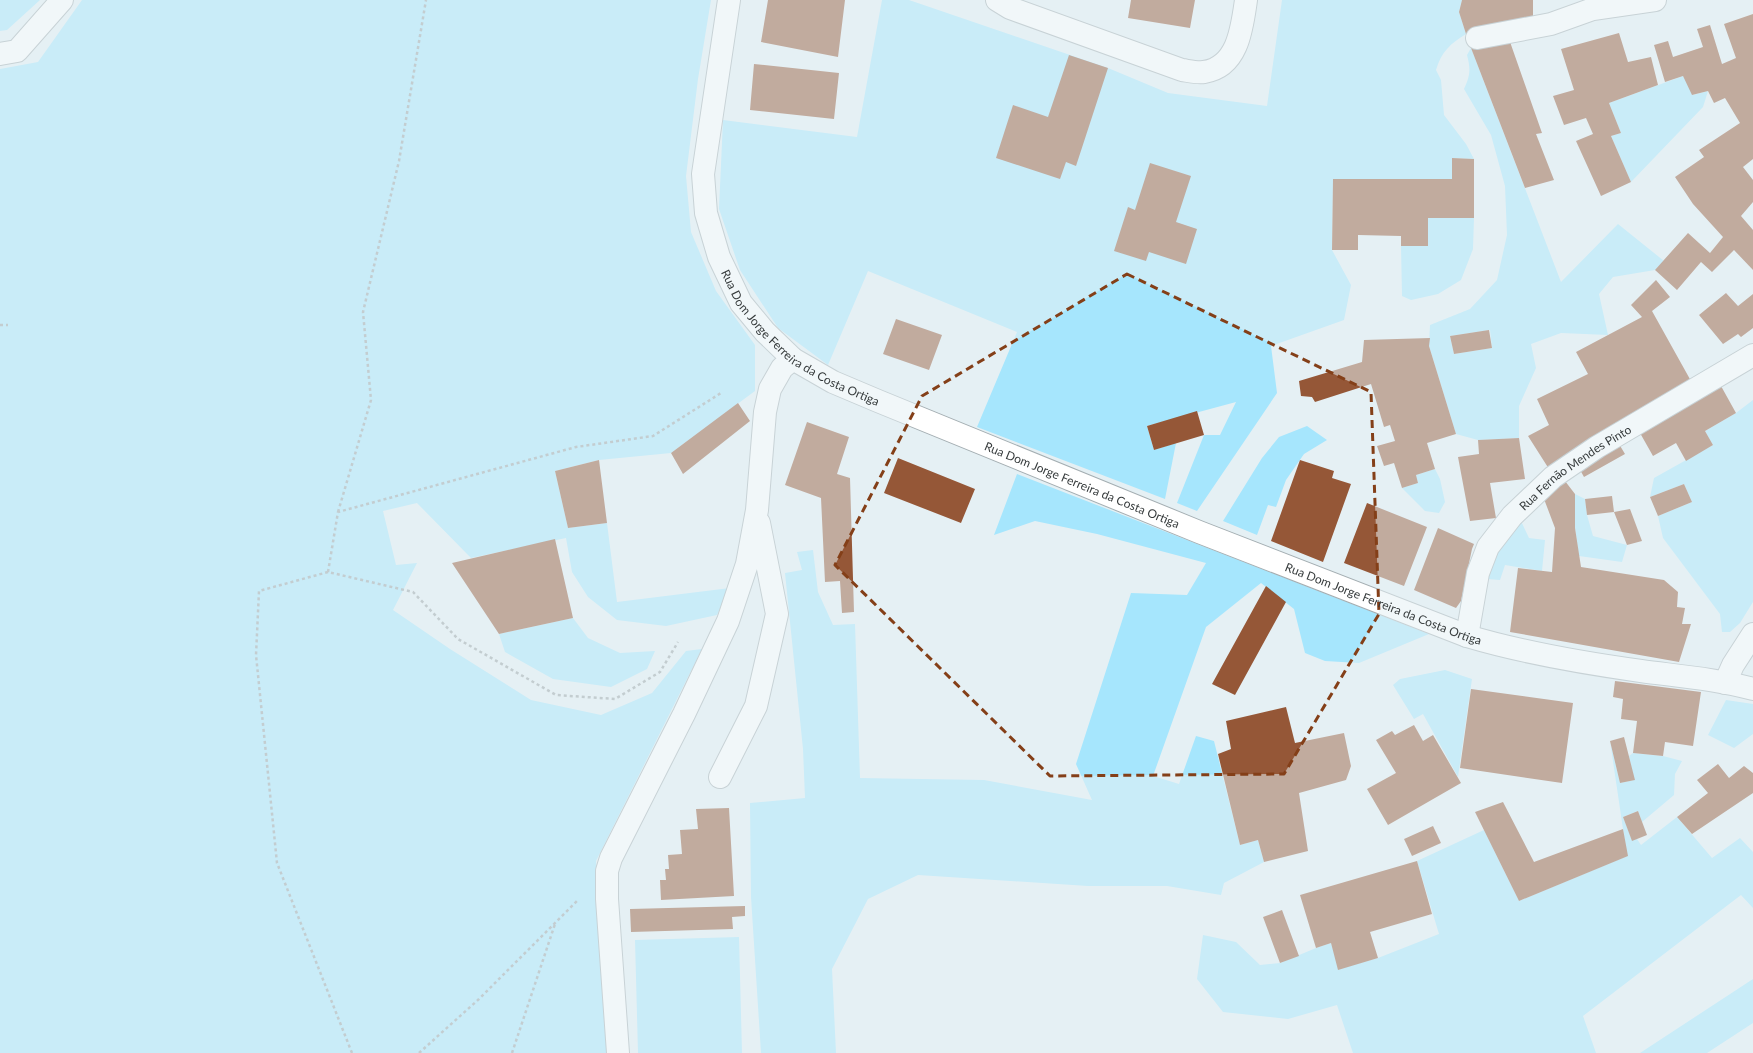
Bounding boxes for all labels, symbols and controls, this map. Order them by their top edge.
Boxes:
street label: Rua Dom Jorge Ferreira da Costa Ortiga [718,267,882,408]
street label: Rua Fernão Mendes Pinto [1516,421,1634,513]
street label: Rua Dom Jorge Ferreira da Costa Ortiga [983,438,1182,531]
street label: Rua Dom Jorge Ferreira da Costa Ortiga [1283,559,1483,647]

